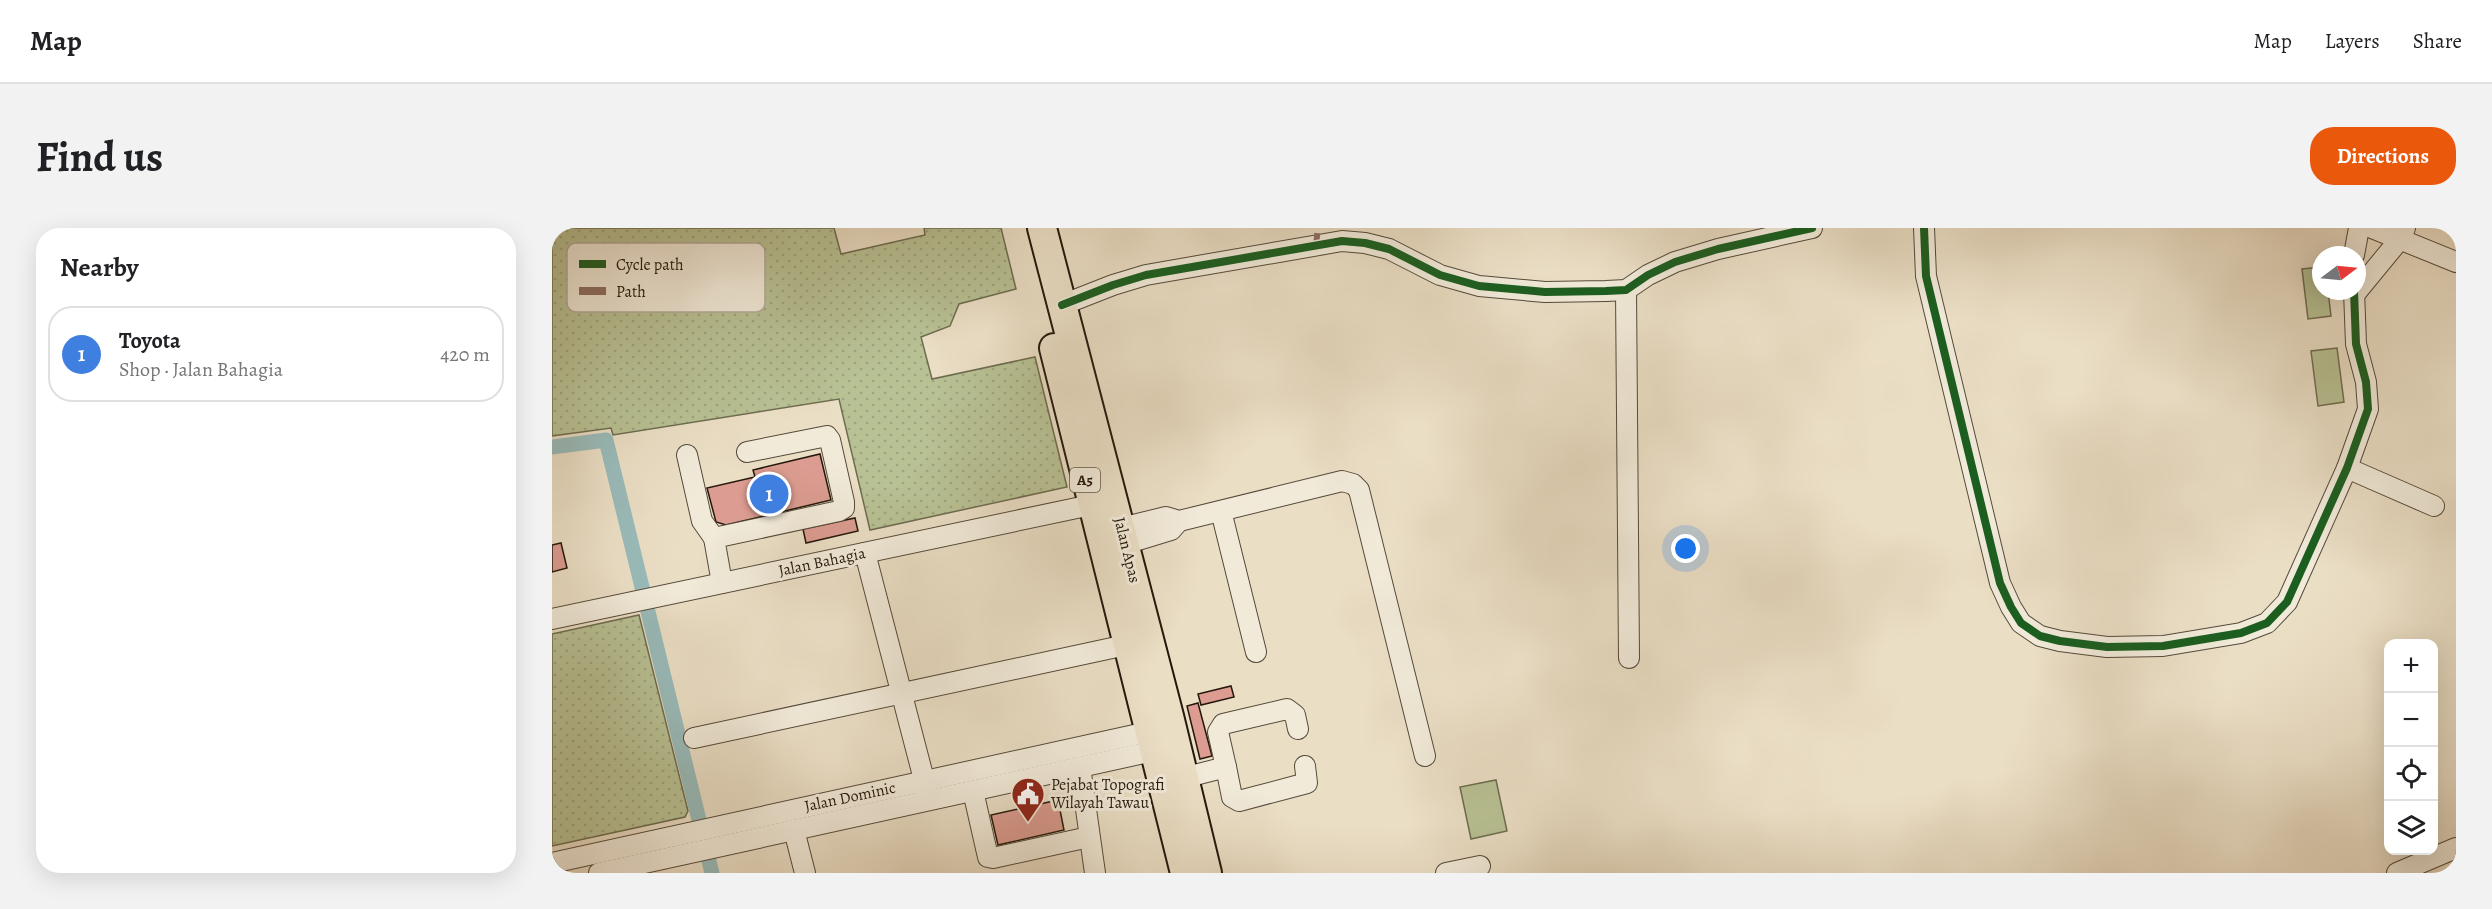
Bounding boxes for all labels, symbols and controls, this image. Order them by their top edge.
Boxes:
text: Map [30,22,82,60]
text: Map [2253,27,2292,55]
text: Layers [2325,27,2380,55]
text: Share [2413,27,2462,55]
button: Directions [2310,127,2456,185]
text: Find us [36,128,163,185]
legend [567,243,765,312]
north arrow [2312,246,2366,300]
text: Nearby [60,250,139,285]
text: Cycle path [616,254,684,276]
text: Path [616,281,646,303]
text: Toyota [119,326,181,356]
text: 1 [78,341,85,368]
text: 420 m [440,341,490,368]
text: Shop · Jalan Bahagia [119,356,283,383]
road number: A5 [1070,468,1100,492]
pin: 1 [750,472,788,516]
street label: Jalan Apas [1108,515,1146,585]
your location [1671,534,1700,563]
street label: Jalan Bahagia [776,542,868,582]
map controls [2384,639,2438,855]
button: + [2384,639,2438,693]
button: − [2384,693,2438,747]
button: locate [2384,747,2438,801]
place label: Pejabat Topografi Wilayah Tawau [1050,774,1165,814]
public building icon: Pejabat Topografi Wilayah Tawau [1010,776,1046,823]
street label: Jalan Dominic [802,777,898,817]
button: layers [2384,801,2438,855]

